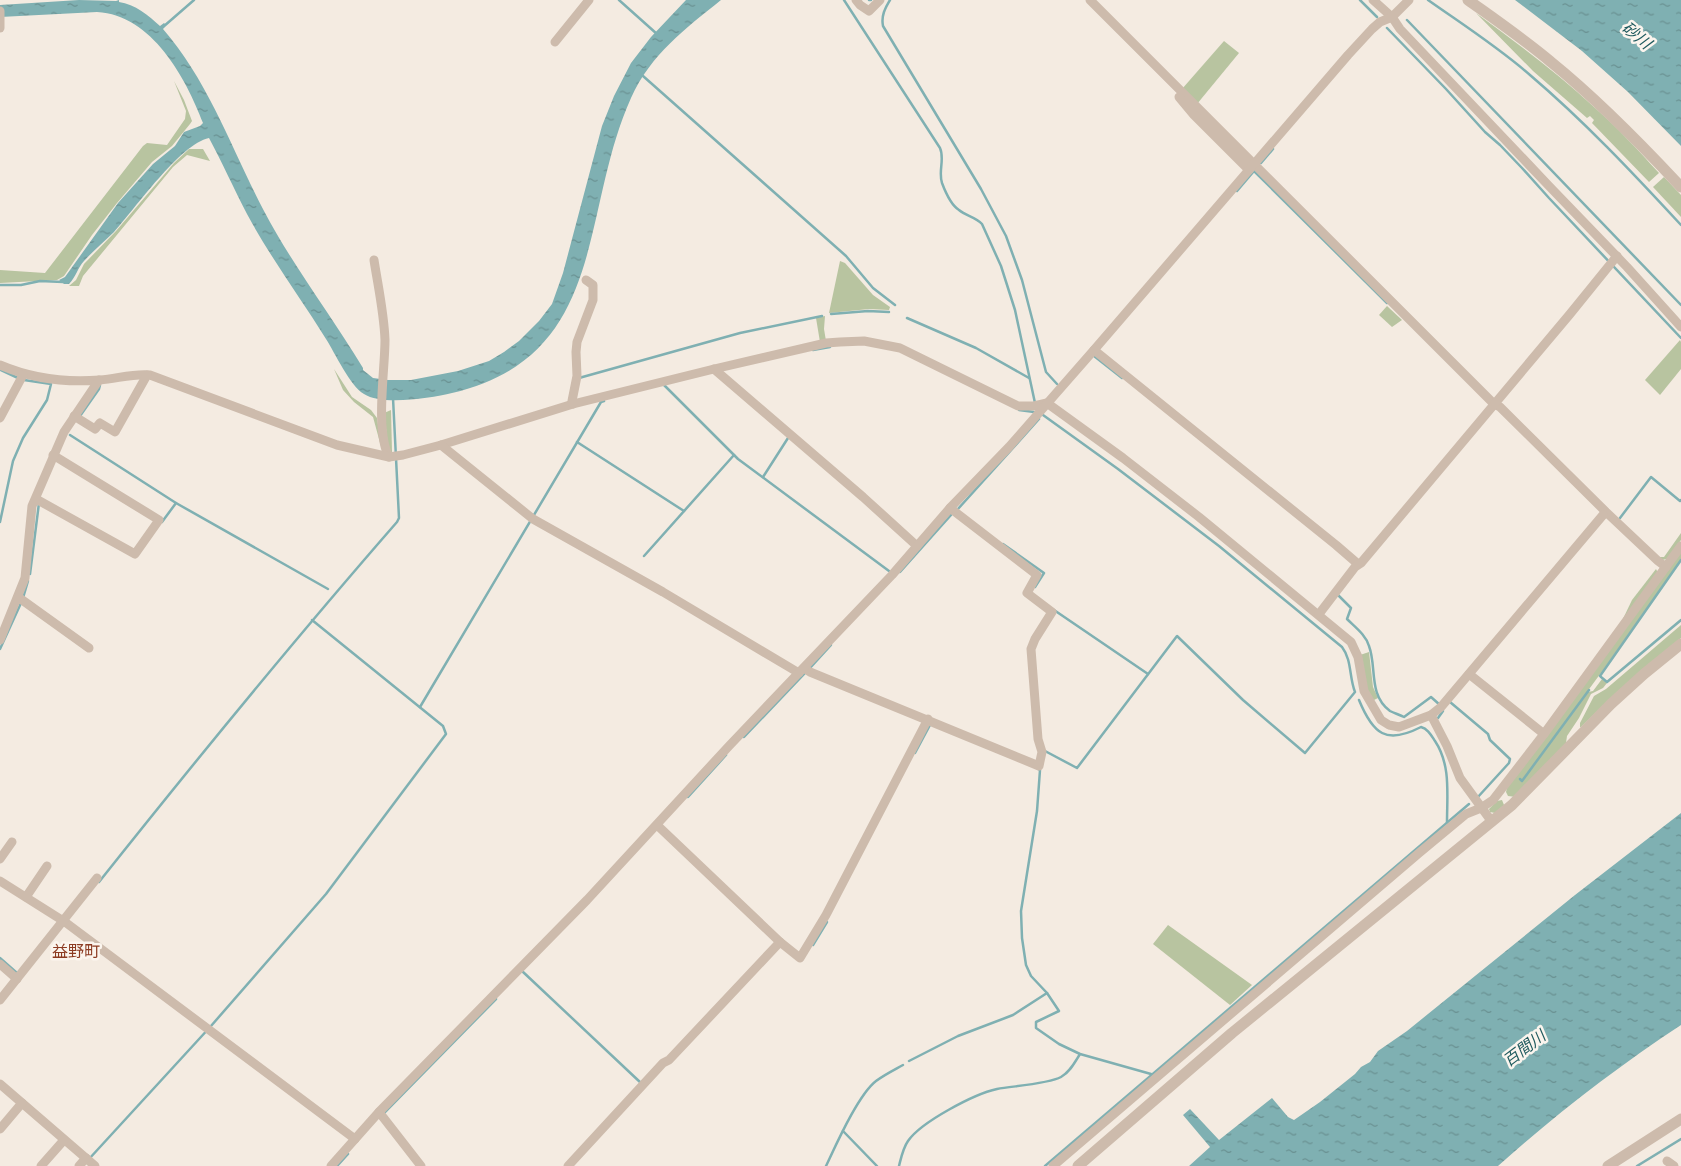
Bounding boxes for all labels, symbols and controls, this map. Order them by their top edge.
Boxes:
water label: 砂川 [1617,16,1659,56]
district label: 益野町 [52,939,100,963]
water label: 百間川 [1498,1023,1552,1072]

